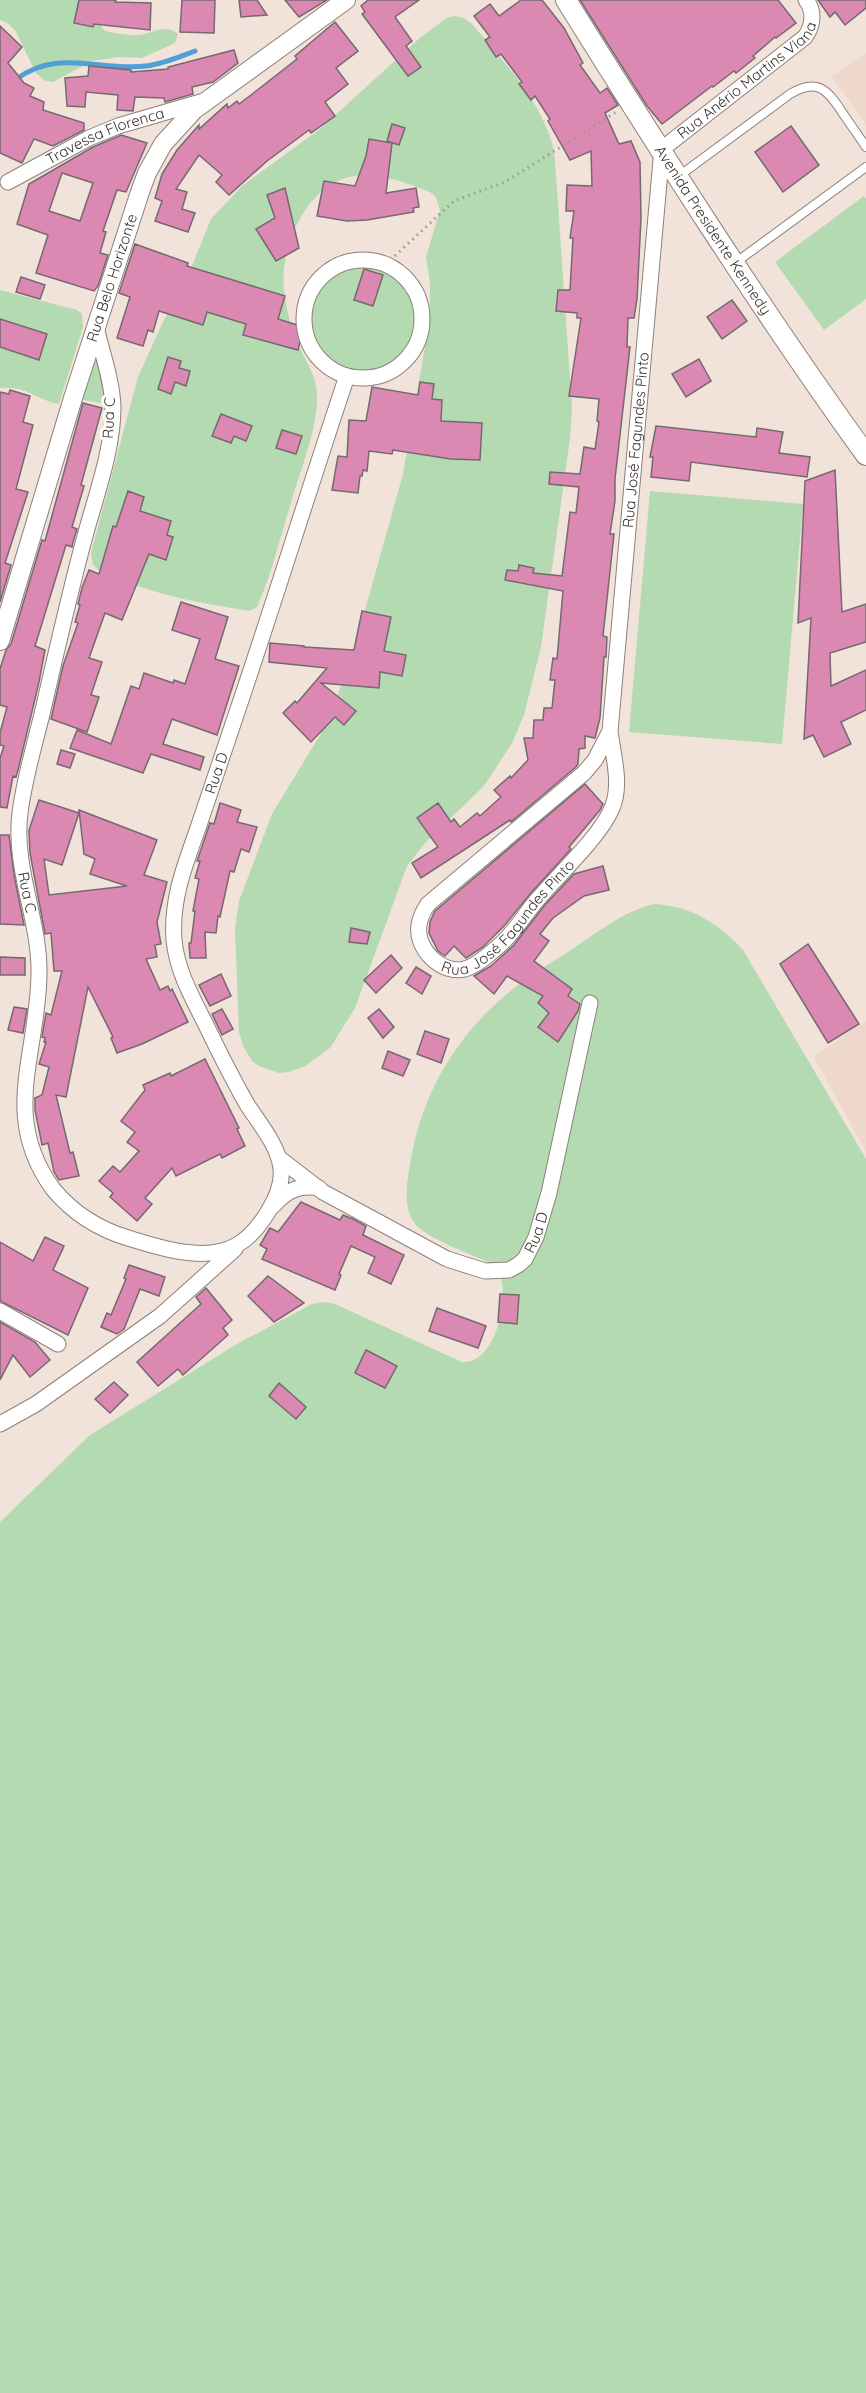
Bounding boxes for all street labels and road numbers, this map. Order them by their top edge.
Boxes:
street label: Rua Anério Martins Viana [673,19,820,143]
street label: Travessa Florenca [42,103,166,169]
street label: Avenida Presidente Kennedy [651,142,776,318]
street label: Rua Belo Horizonte [82,211,141,344]
street label: Rua José Fagundes Pinto [618,351,653,529]
street label: Rua C [98,397,119,439]
street label: Rua D [200,750,232,796]
street label: Rua José Fagundes Pinto [439,855,578,979]
street label: Rua C [14,870,41,915]
street label: Rua D [520,1209,552,1256]

